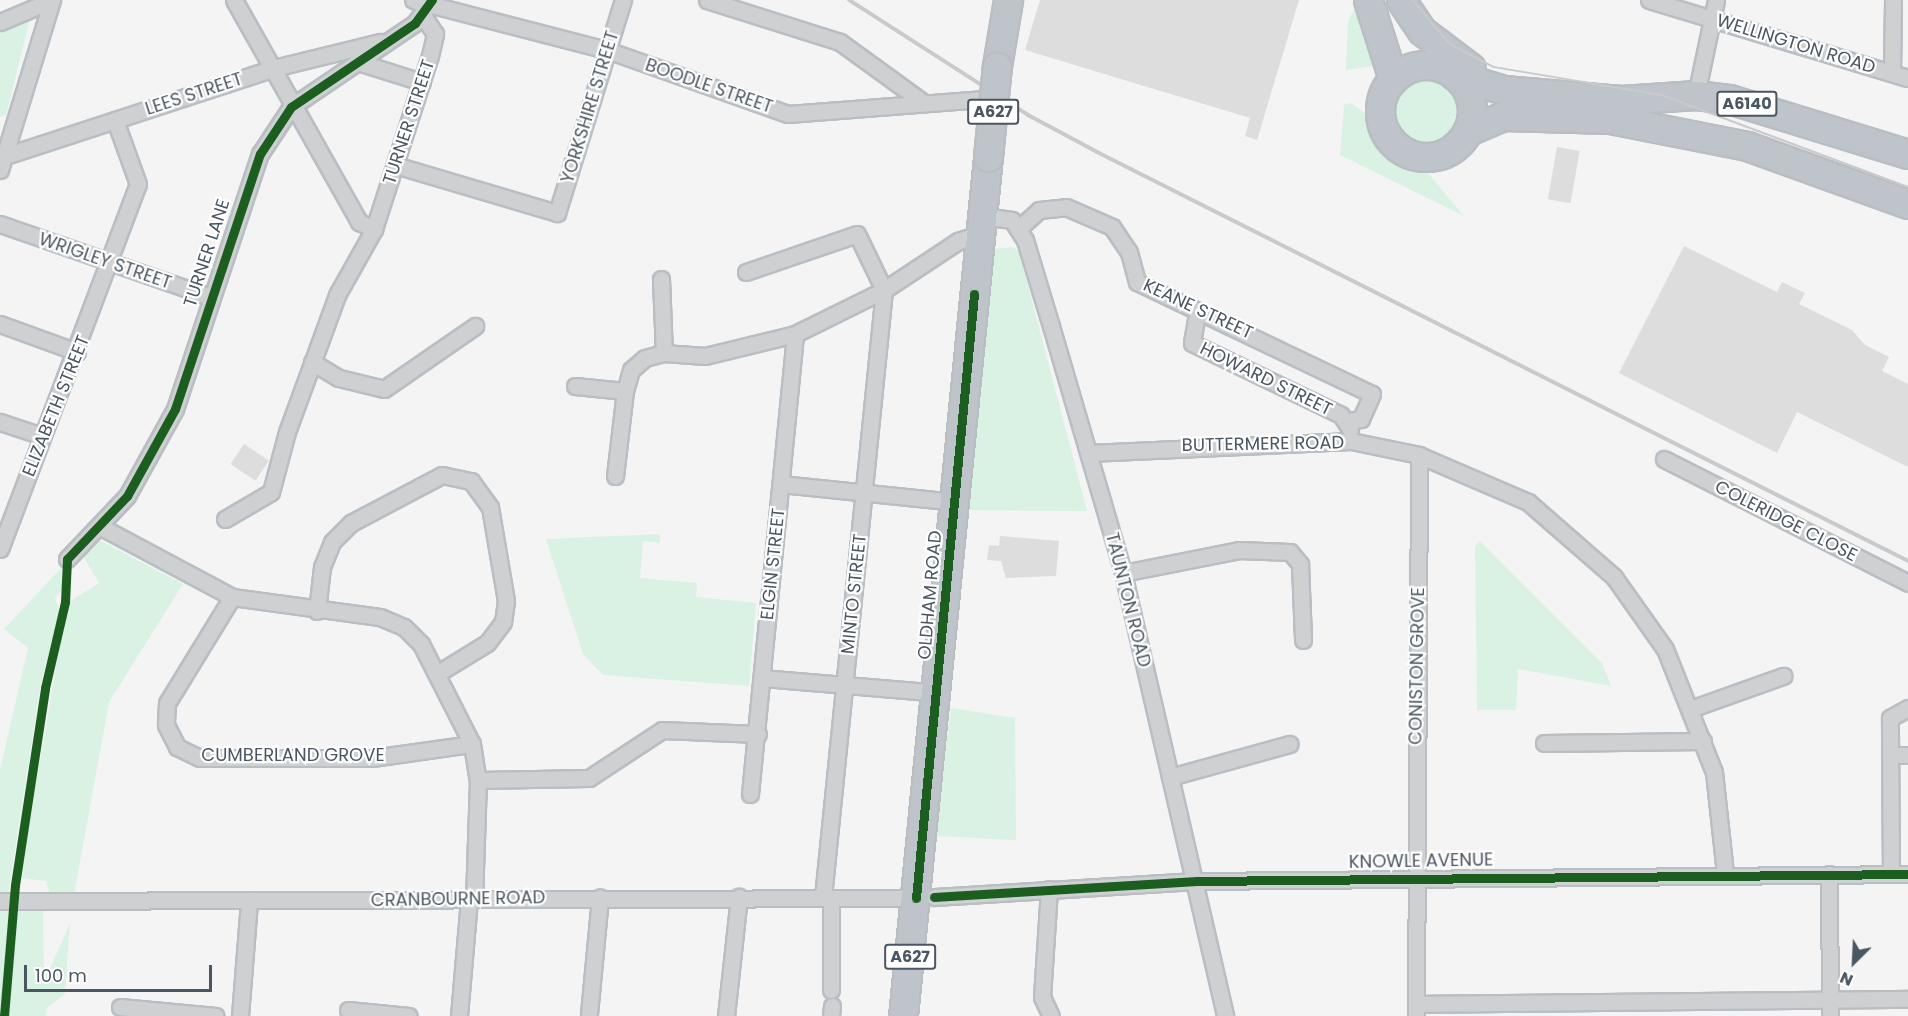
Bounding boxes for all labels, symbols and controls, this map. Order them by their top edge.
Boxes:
street label: WELLINGTON ROAD [1714,10,1878,78]
street label: YORKSHIRE STREET [557,28,623,186]
street label: BOODLE STREET [642,54,776,118]
street label: TURNER STREET [379,57,439,187]
street label: LEES STREET [143,68,245,120]
road number: A6140 [1716,91,1778,117]
road number: A627 [966,99,1020,125]
street label: TURNER LANE [179,196,235,310]
street label: WRIGLEY STREET [36,228,174,294]
street label: KEANE STREET [1140,274,1256,344]
street label: ELIZABETH STREET [18,332,94,480]
street label: HOWARD STREET [1196,338,1336,420]
street label: BUTTERMERE ROAD [1182,432,1344,456]
street label: COLERIDGE CLOSE [1711,476,1861,566]
street label: ELGIN STREET [756,507,790,621]
street label: OLDHAM ROAD [914,530,946,660]
street label: TAUNTON ROAD [1101,530,1155,670]
street label: MINTO STREET [837,533,871,655]
street label: CONISTON GROVE [1405,587,1429,745]
street label: CUMBERLAND GROVE [201,744,385,766]
street label: KNOWLE AVENUE [1349,849,1493,873]
street label: CRANBOURNE ROAD [371,887,545,911]
north arrow [1824,932,1884,992]
road number: A627 [883,944,937,970]
scale bar [27,953,214,991]
text: 100 m [35,963,87,988]
text: N [1836,966,1857,992]

